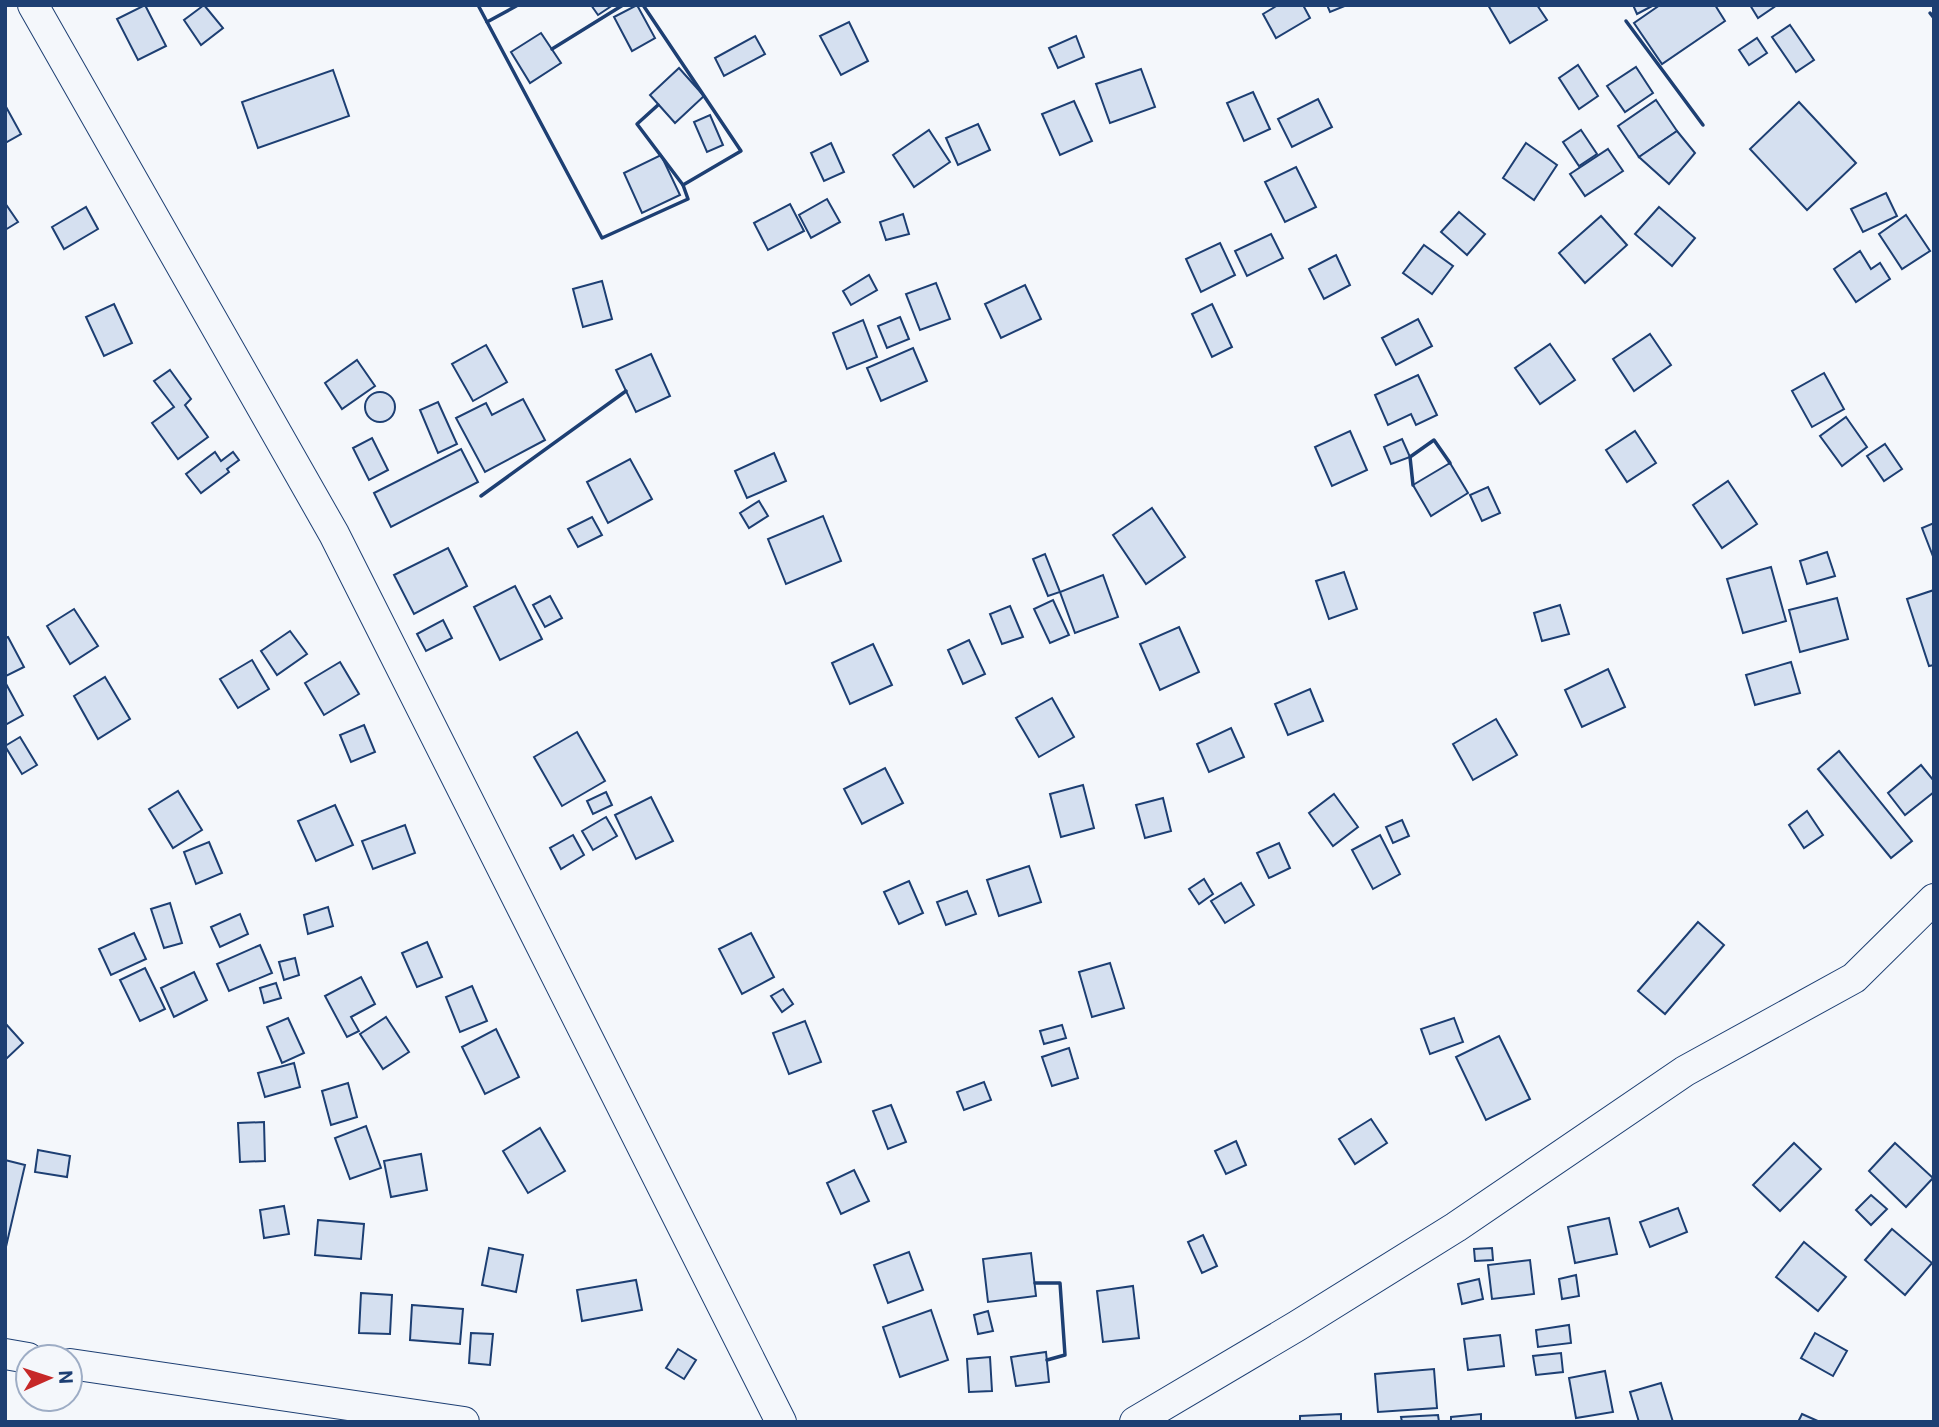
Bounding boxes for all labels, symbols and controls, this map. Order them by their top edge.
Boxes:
north arrow [14,1343,84,1413]
text: N [54,1370,77,1384]

